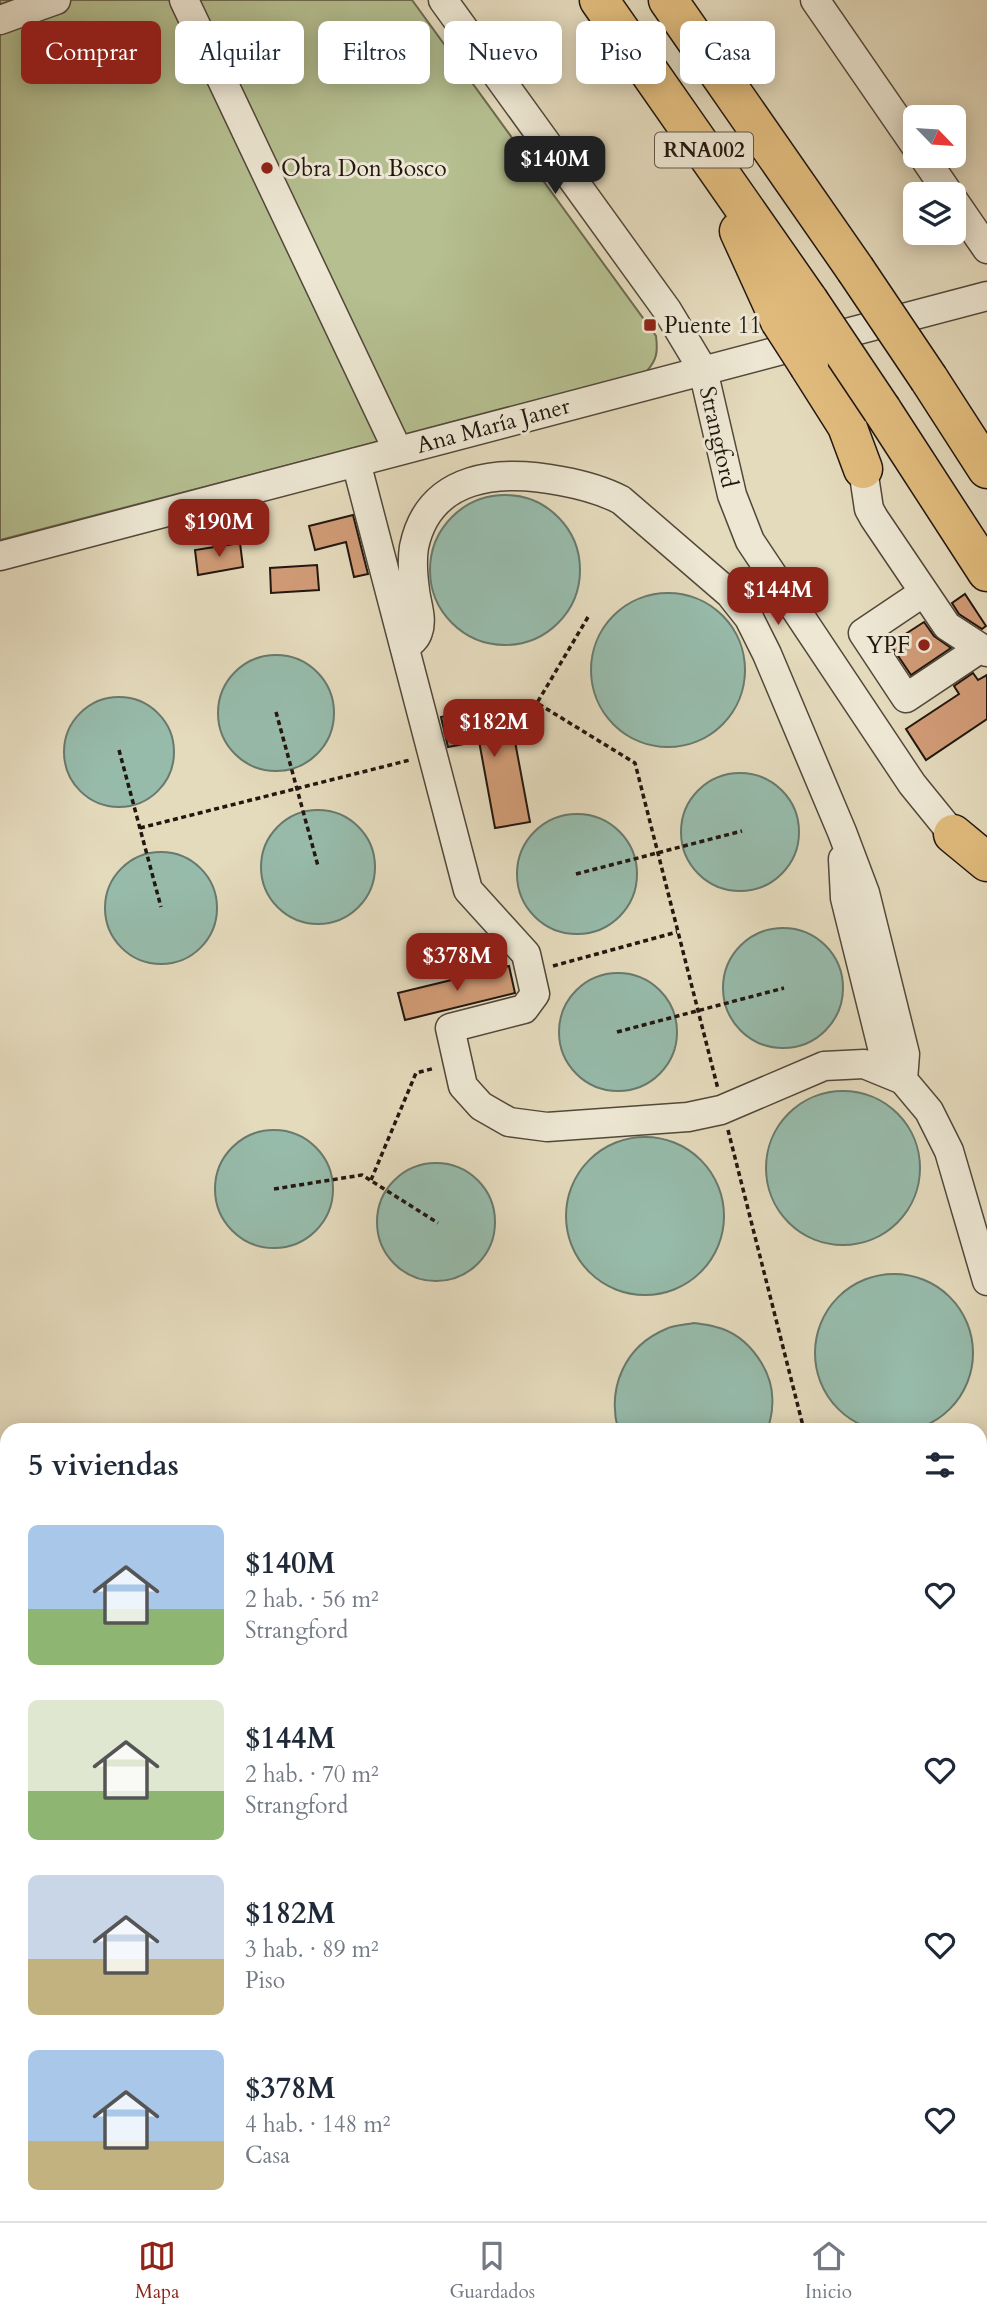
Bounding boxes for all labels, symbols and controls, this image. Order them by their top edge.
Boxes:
chip: Comprar [21,21,161,84]
chip: Alquilar [175,21,304,84]
chip: Filtros [318,21,430,84]
chip: Nuevo [444,21,562,84]
chip: Piso [576,21,666,84]
chip: Casa [680,21,775,84]
north arrow [903,105,966,168]
map controls [903,105,966,245]
road number: RNA002 [655,132,753,168]
pin: $140M [506,136,604,196]
text: $140M [520,143,590,174]
place label: Obra Don Bosco [281,153,447,184]
marker: Obra Don Bosco [259,160,275,176]
button: layers [903,182,966,245]
place label: Puente 11 [664,310,761,341]
marker: Puente 11 [642,317,658,333]
street label: Strangford [692,383,745,492]
street label: Ana María Janer [413,390,574,461]
pin: $190M [170,500,268,559]
text: $190M [184,506,254,537]
pin: $144M [729,568,827,627]
text: $144M [743,574,813,605]
place label: YPF [866,630,910,661]
marker: YPF [916,637,932,653]
pin: $182M [445,700,543,759]
text: $182M [459,706,529,737]
pin: $378M [408,934,506,993]
text: $378M [422,940,492,971]
text: 5 viviendas [28,1445,179,1486]
icon: filters [921,1446,959,1484]
text: $140M [245,1543,336,1584]
icon: home [84,1553,168,1637]
icon: heart [921,1576,959,1614]
text: 2 hab. · 56 m² [245,1584,379,1615]
text: Strangford [245,1615,348,1646]
text: $144M [245,1718,336,1759]
icon: home [84,1728,168,1812]
icon: heart [921,1751,959,1789]
text: 2 hab. · 70 m² [245,1759,379,1790]
text: Strangford [245,1790,348,1821]
text: $182M [245,1893,336,1934]
icon: home [84,1903,168,1987]
icon: heart [921,1926,959,1964]
text: 3 hab. · 89 m² [245,1934,379,1965]
text: Piso [245,1965,285,1996]
text: $378M [245,2068,336,2109]
icon: home [84,2078,168,2162]
icon: heart [921,2101,959,2139]
text: 4 hab. · 148 m² [245,2109,391,2140]
text: Casa [245,2140,290,2171]
tab: Mapa [135,2237,179,2305]
tab: Guardados [449,2237,535,2305]
tab: Inicio [805,2237,852,2305]

